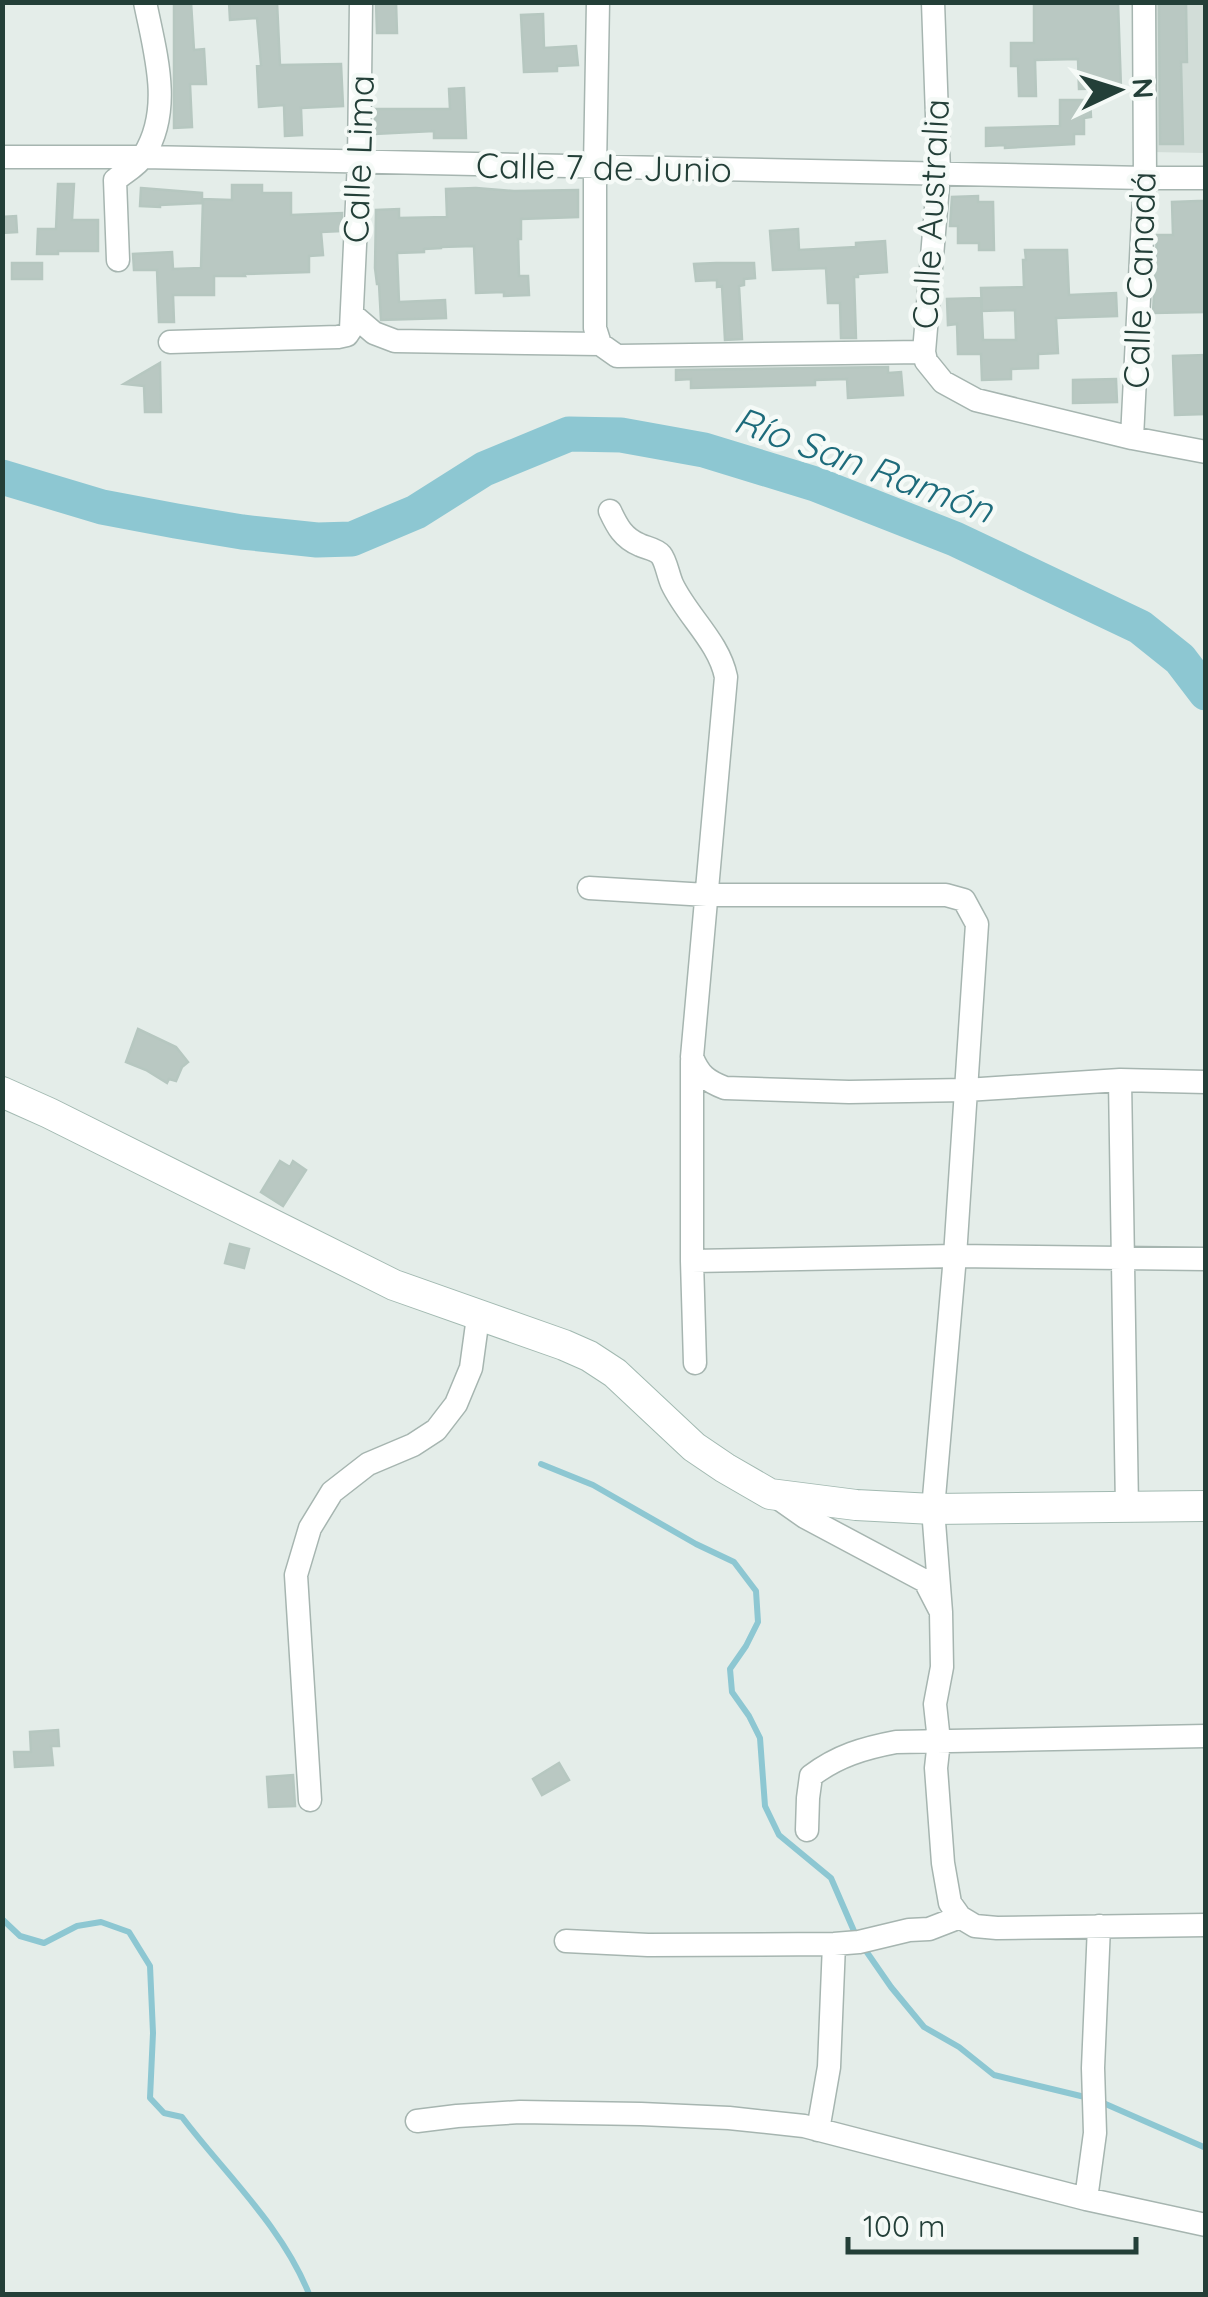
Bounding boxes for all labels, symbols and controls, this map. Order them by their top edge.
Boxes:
north arrow [1068,40,1168,140]
street label: Calle Lima [333,74,383,244]
text: N [1125,77,1162,100]
street label: Calle Australia [902,98,958,330]
street label: Calle 7 de Junio [476,143,732,191]
street label: Calle Canadá [1113,171,1165,389]
water label: Río San Ramón [728,395,1001,533]
scale bar [848,2192,1136,2254]
text: 100 m [863,2207,945,2245]

